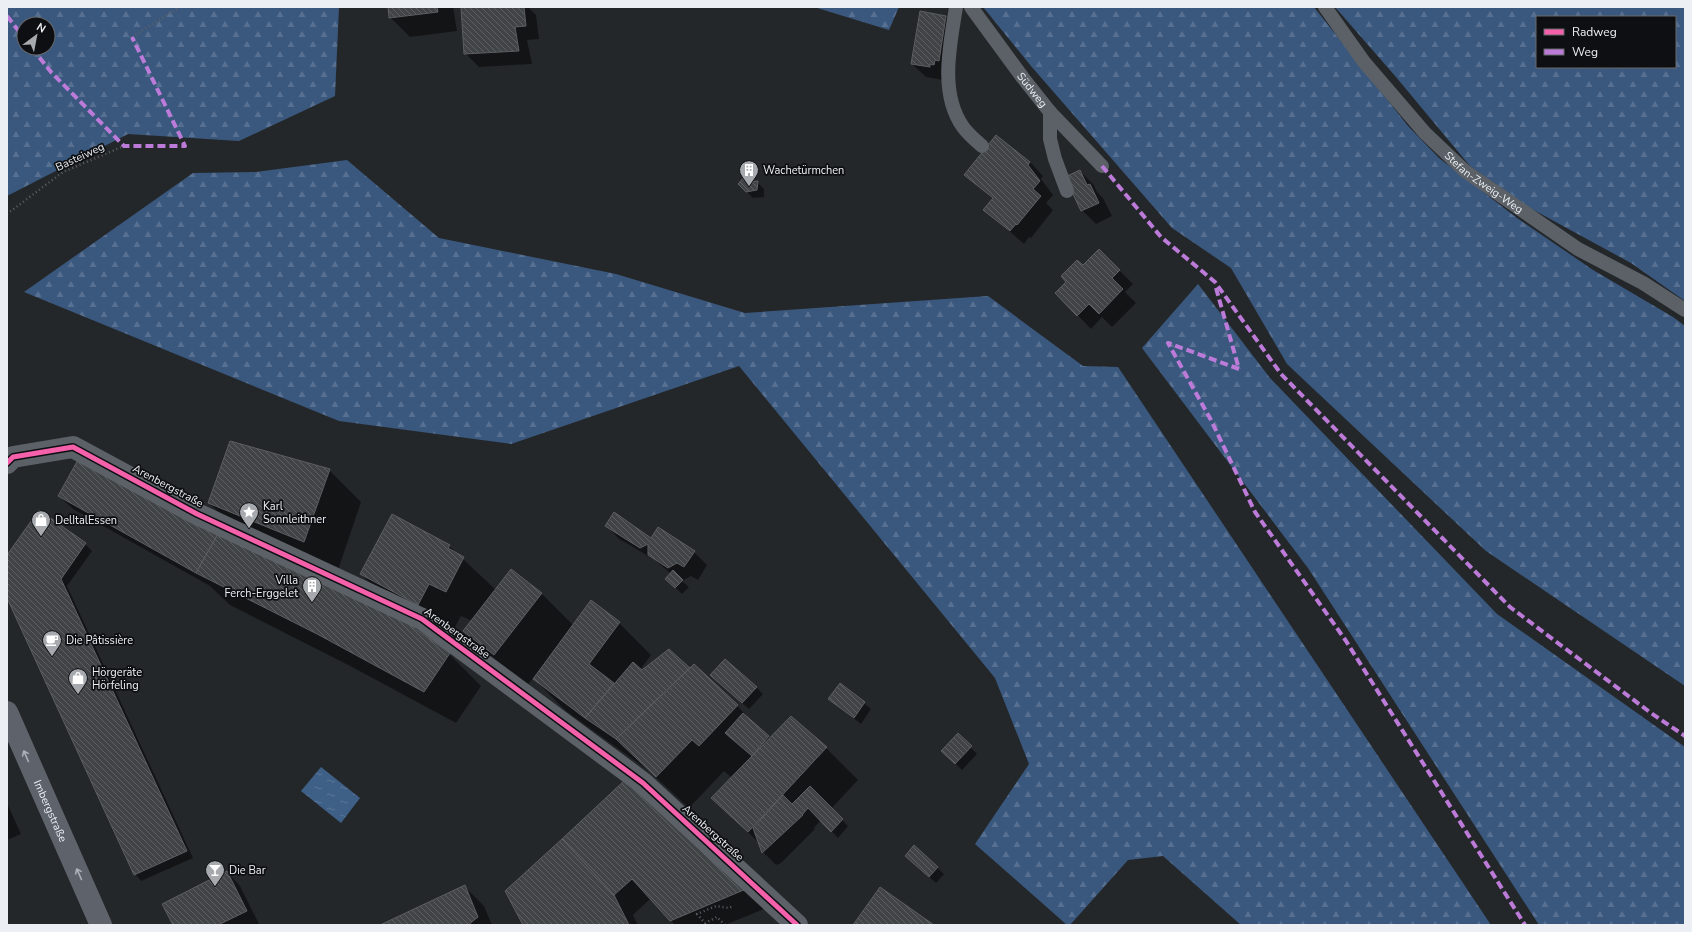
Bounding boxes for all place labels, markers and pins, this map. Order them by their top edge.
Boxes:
building icon: Wachetürmchen [738,159,760,187]
place label: Wachetürmchen [763,163,844,178]
place label: Karl Sonnleithner [263,499,326,527]
place icon: Karl Sonnleithner [238,501,260,529]
shop icon: DelItalEssen [30,509,52,537]
place label: DelItalEssen [55,513,117,528]
place label: Villa Ferch-Erggelet [225,573,298,601]
building icon: Villa Ferch-Erggelet [301,575,323,603]
cafe icon: Die Pâtissière [41,629,63,657]
place label: Die Pâtissière [66,633,133,648]
place label: Hörgeräte Hörfeling [92,665,142,693]
shop icon: Hörgeräte Hörfeling [67,667,89,695]
bar icon: Die Bar [204,859,226,887]
place label: Die Bar [229,863,266,878]

